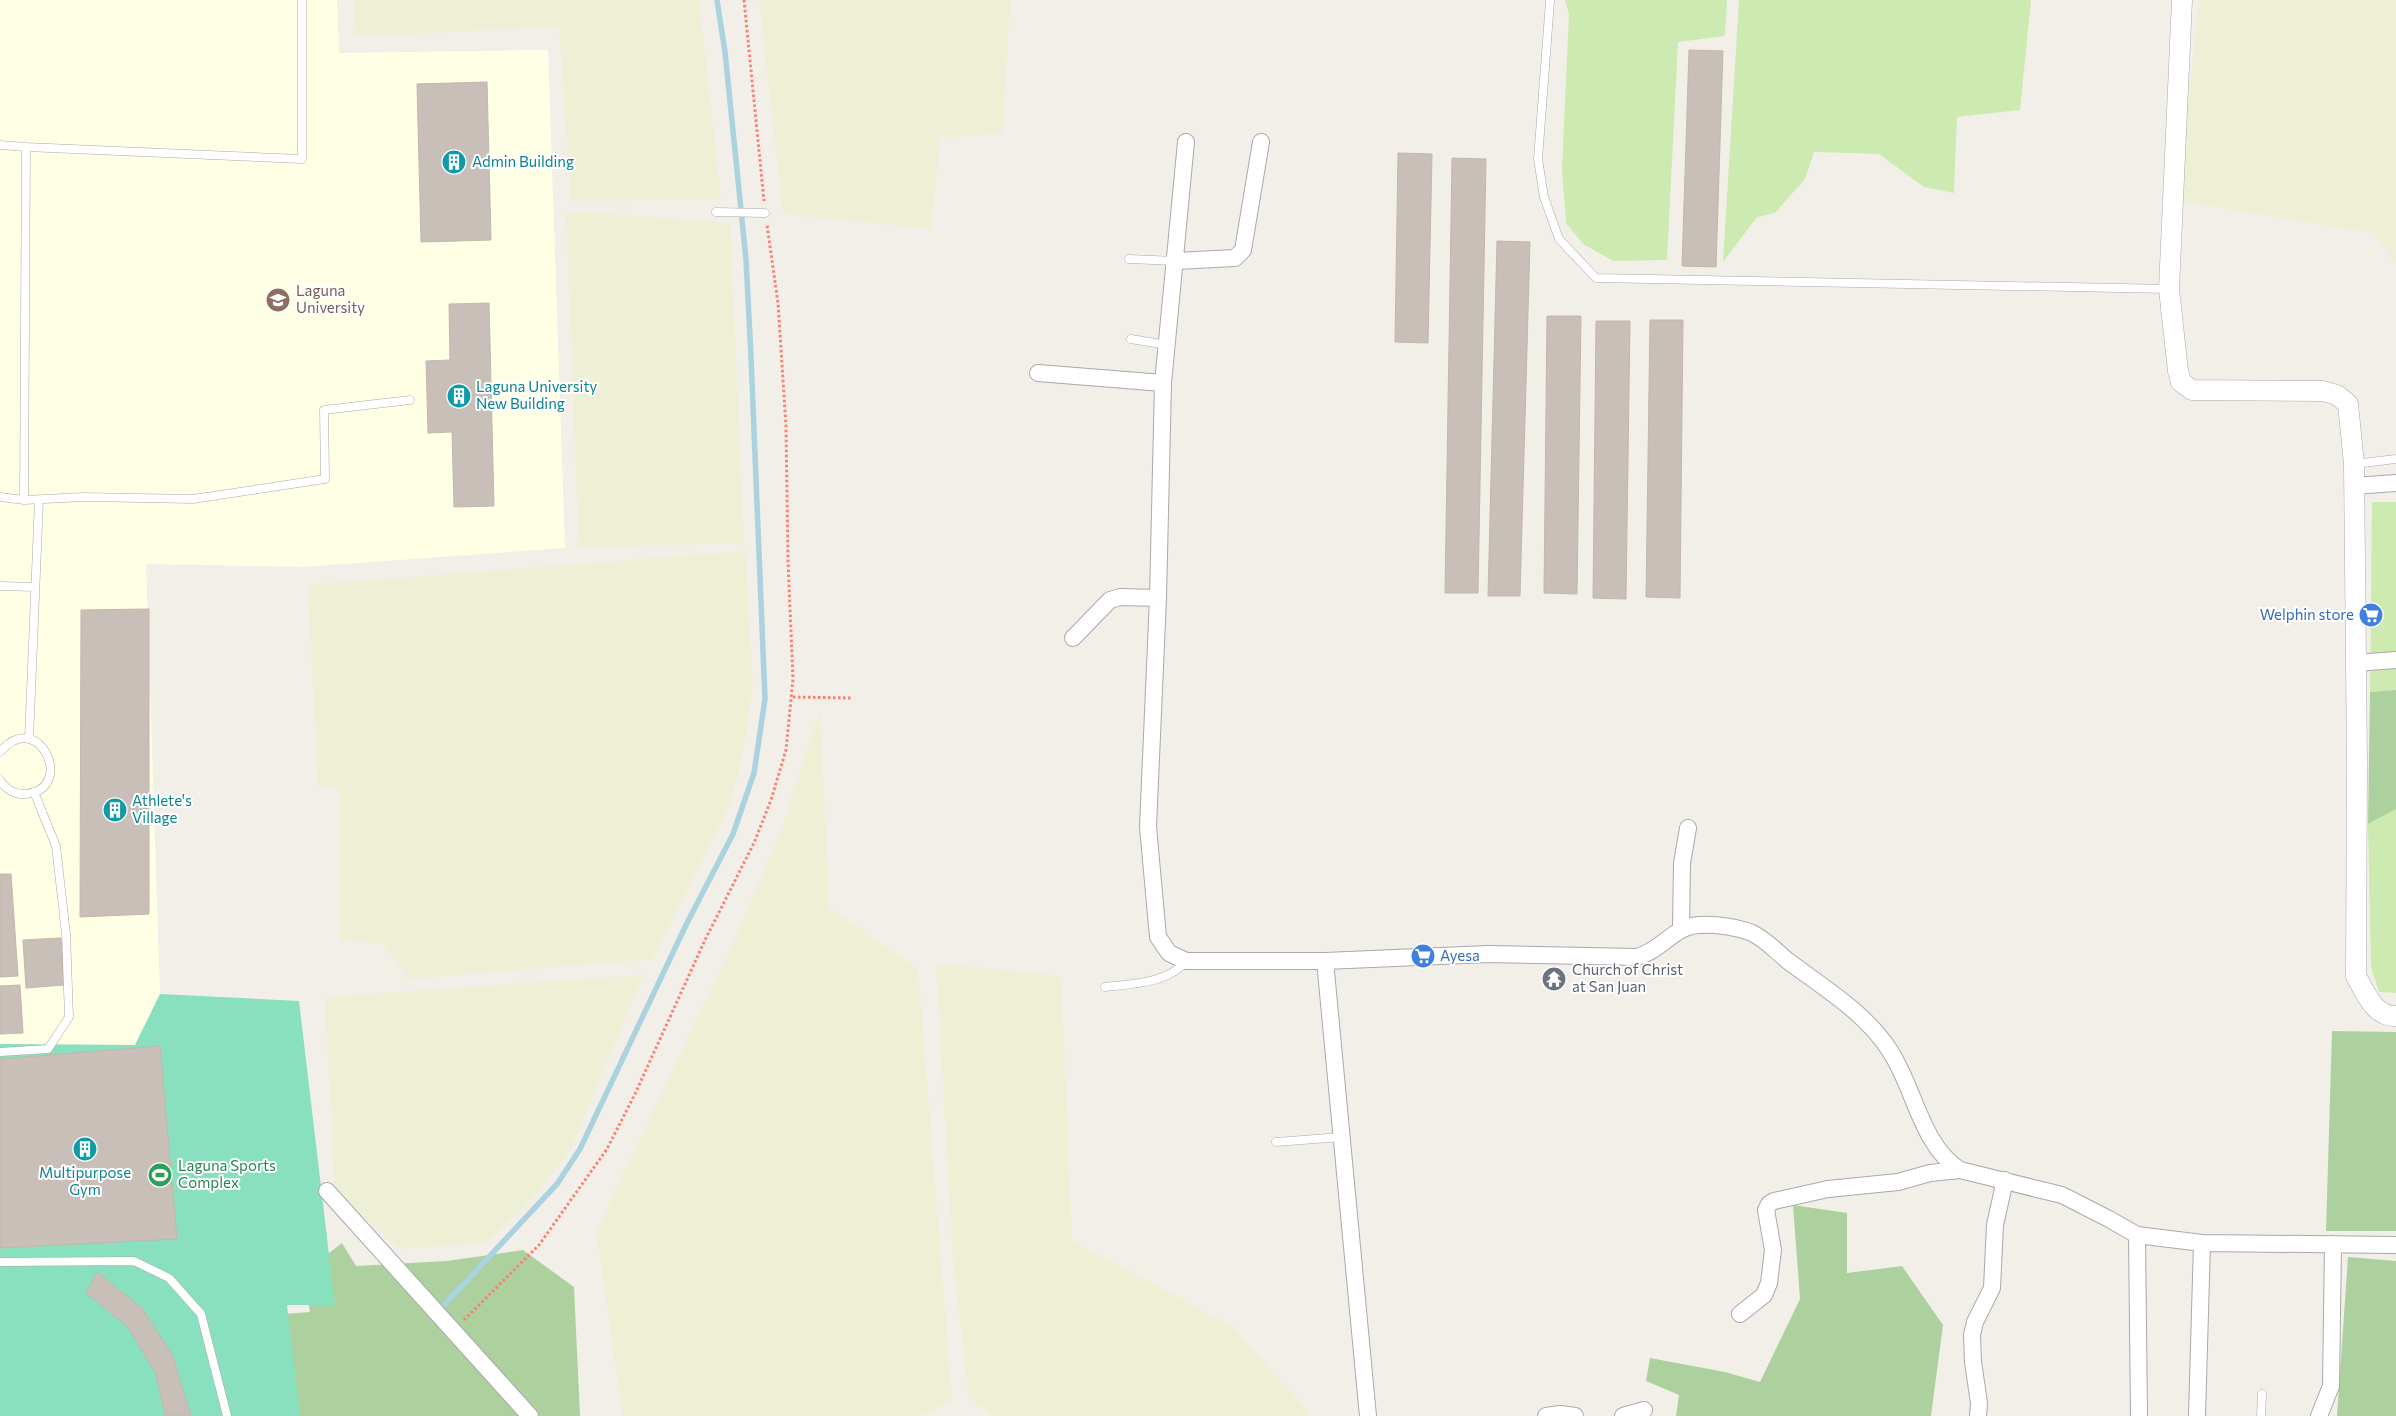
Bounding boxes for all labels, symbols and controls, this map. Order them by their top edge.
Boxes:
building icon: Admin Building [441,149,467,175]
place label: Admin Building [472,152,574,170]
place label: Laguna University [296,281,365,316]
school or university icon: Laguna University [265,287,291,313]
place label: Laguna University New Building [476,377,598,412]
building icon: Laguna University New Building [446,383,472,409]
supermarket icon: Welphin store [2358,602,2384,628]
place label: Welphin store [2260,605,2354,623]
place label: Athlete's Village [132,791,192,826]
building icon: Athlete's Village [102,797,128,823]
supermarket icon: Ayesa [1410,943,1436,969]
place label: Ayesa [1440,946,1480,964]
place label: Church of Christ at San Juan [1572,960,1683,995]
temple icon: Church of Christ at San Juan [1541,966,1567,992]
building icon: Multipurpose Gym [72,1136,98,1162]
place label: Laguna Sports Complex [178,1156,276,1191]
sports icon: Laguna Sports Complex [147,1162,173,1188]
place label: Multipurpose Gym [39,1163,131,1198]

